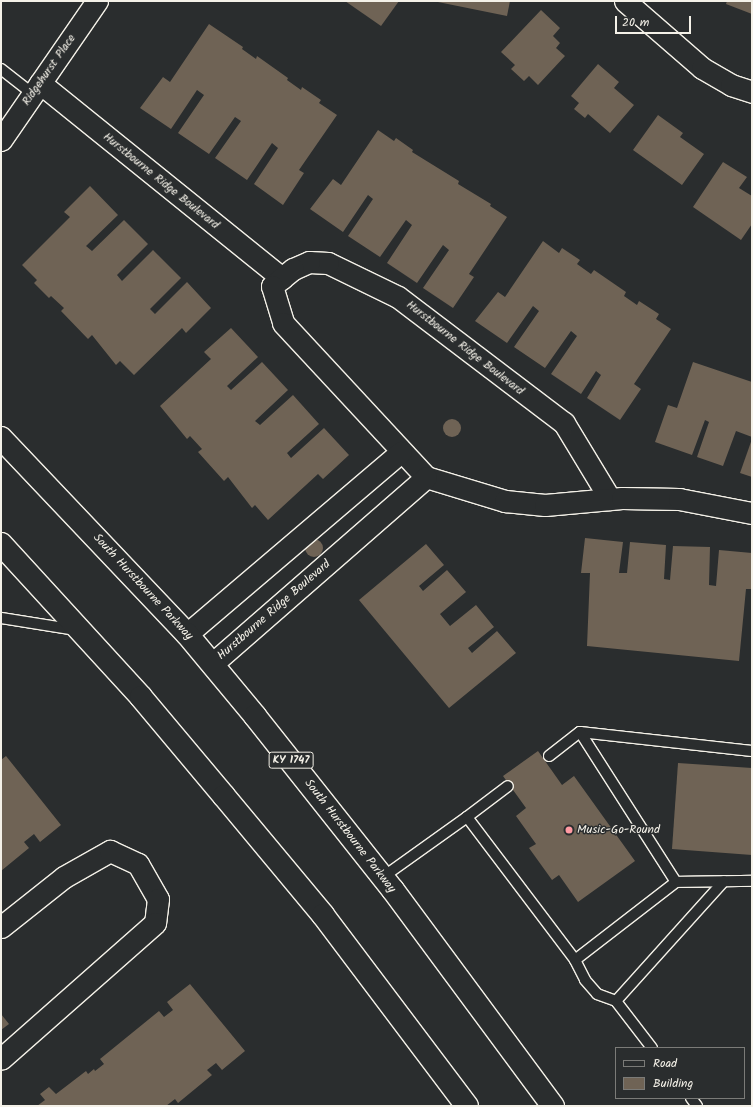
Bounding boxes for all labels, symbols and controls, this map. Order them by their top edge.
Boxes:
scale bar [617,8,693,34]
text: 20 m [622,13,649,32]
street label: Ridgehurst Place [19,32,79,108]
street label: Hurstbourne Ridge Boulevard [100,130,222,232]
street label: Hurstbourne Ridge Boulevard [403,298,527,398]
street label: South Hurstbourne Parkway [90,531,196,643]
street label: Hurstbourne Ridge Boulevard [214,557,334,663]
road number: KY 1747 [268,751,314,769]
street label: South Hurstbourne Parkway [301,776,399,896]
place label: Music-Go-Round [577,823,660,837]
marker: Music-Go-Round [564,825,574,835]
legend [615,1047,745,1099]
text: Road [653,1054,677,1073]
text: Building [653,1074,693,1093]

